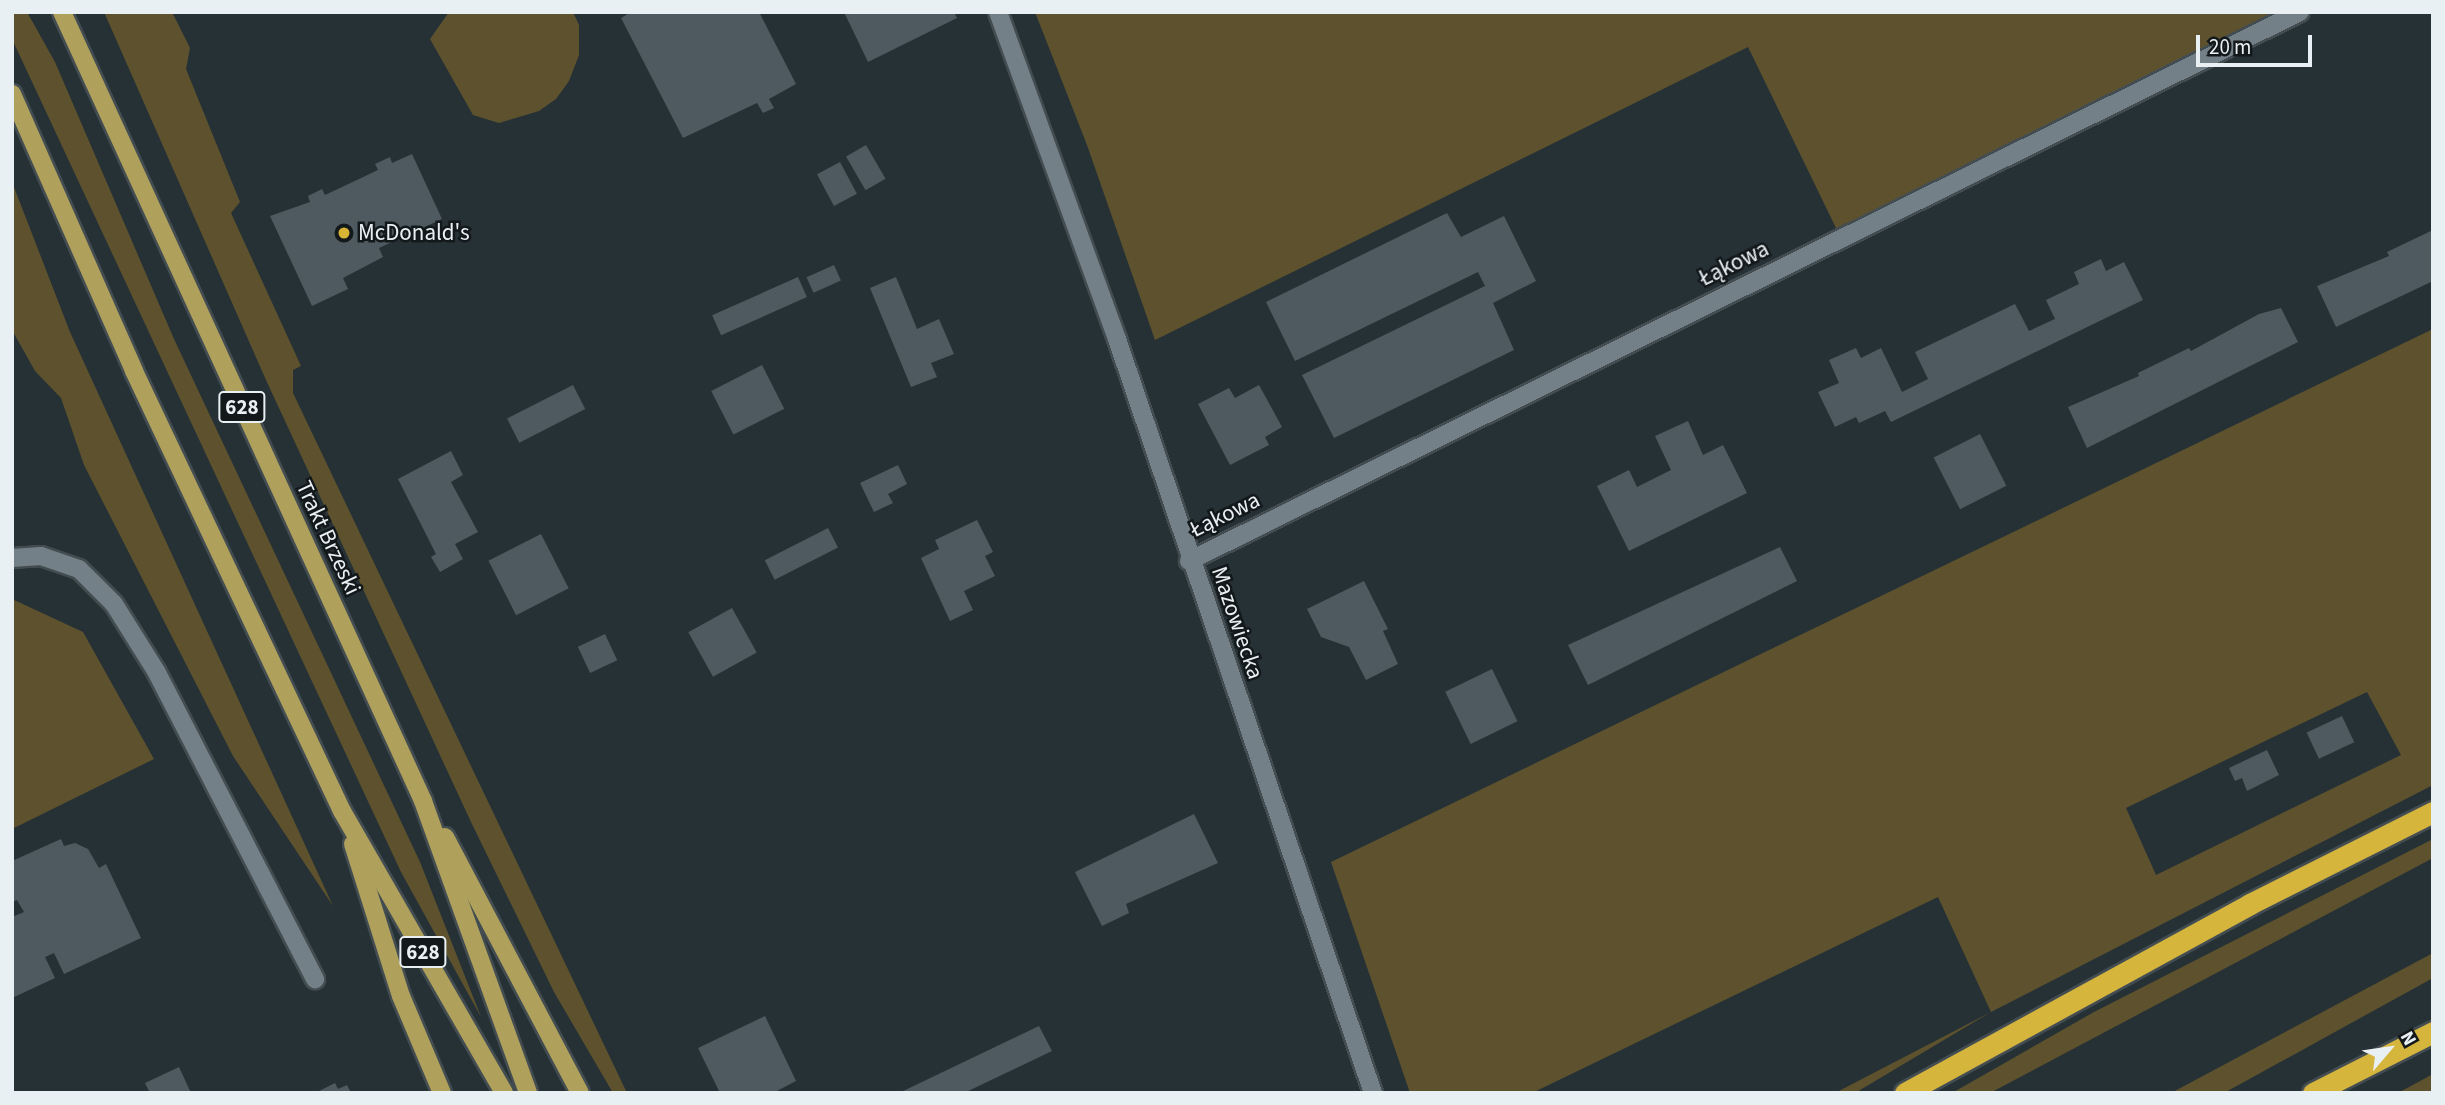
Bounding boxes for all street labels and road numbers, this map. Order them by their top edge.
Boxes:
street label: Łąkowa [1695,235,1773,293]
road number: 628 [218,390,266,424]
street label: Trakt Brzeski [290,477,366,599]
street label: Łąkowa [1186,486,1264,544]
street label: Mazowiecka [1205,563,1269,683]
road number: 628 [398,934,448,970]

